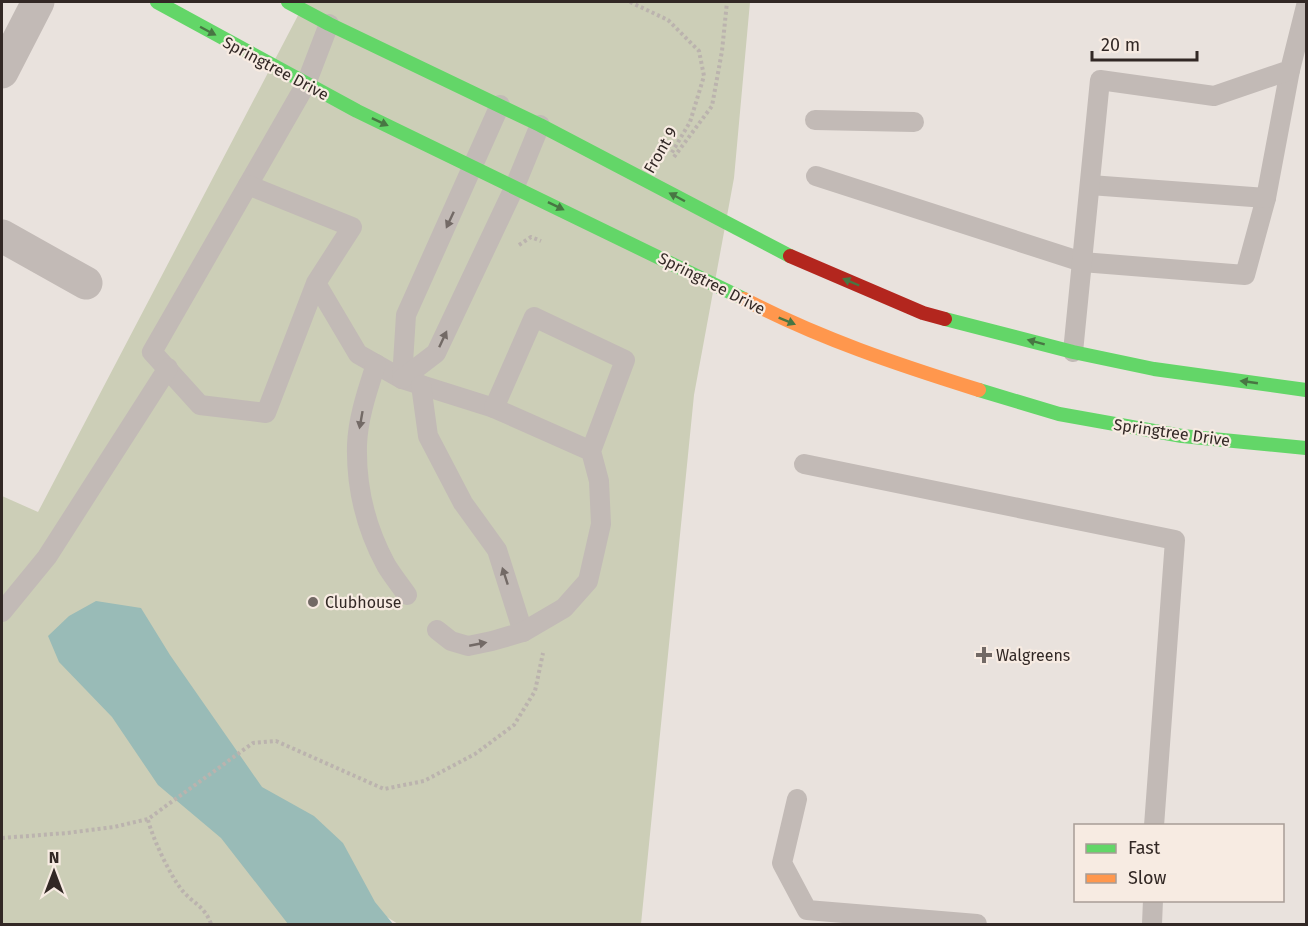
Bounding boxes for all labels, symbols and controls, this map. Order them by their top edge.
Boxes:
scale bar [1092,24,1197,62]
one-way arrow [199,26,216,36]
street label: Springtree Drive [220,33,332,104]
text: 20 m [1101,34,1140,56]
one-way arrow [372,118,389,127]
street label: Front 9 [640,124,681,177]
one-way arrow [668,192,685,201]
one-way arrow [548,201,565,211]
one-way arrow [445,211,454,228]
street label: Springtree Drive [655,248,768,319]
one-way arrow [843,278,860,287]
one-way arrow [778,317,796,326]
one-way arrow [439,331,448,348]
one-way arrow [1027,337,1046,347]
one-way arrow [1239,378,1258,387]
one-way arrow [356,411,365,430]
street label: Springtree Drive [1113,415,1231,450]
one-way arrow [500,567,509,585]
place label: Clubhouse [325,593,402,612]
marker: Clubhouse [306,595,320,609]
one-way arrow [469,639,488,648]
place label: Walgreens [996,646,1070,665]
marker: Walgreens [977,648,991,662]
legend [1074,824,1284,902]
text: Fast [1128,837,1161,859]
north arrow [24,842,84,902]
text: N [49,848,59,867]
text: Slow [1128,867,1167,889]

